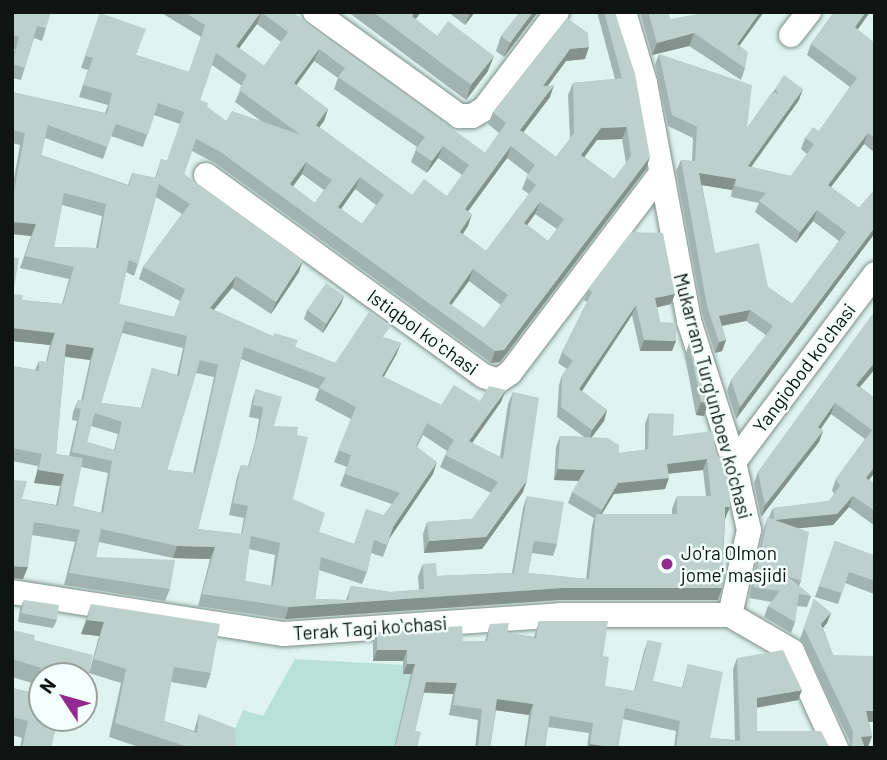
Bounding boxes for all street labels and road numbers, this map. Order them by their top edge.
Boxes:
street label: Mukarram Turg'unboev ko'chasi [669,271,757,521]
street label: Istiqbol koʻchasi [363,284,483,380]
street label: Yangiobod koʻchasi [748,299,860,437]
street label: Terak Tagi koʻchasi [292,611,448,645]

